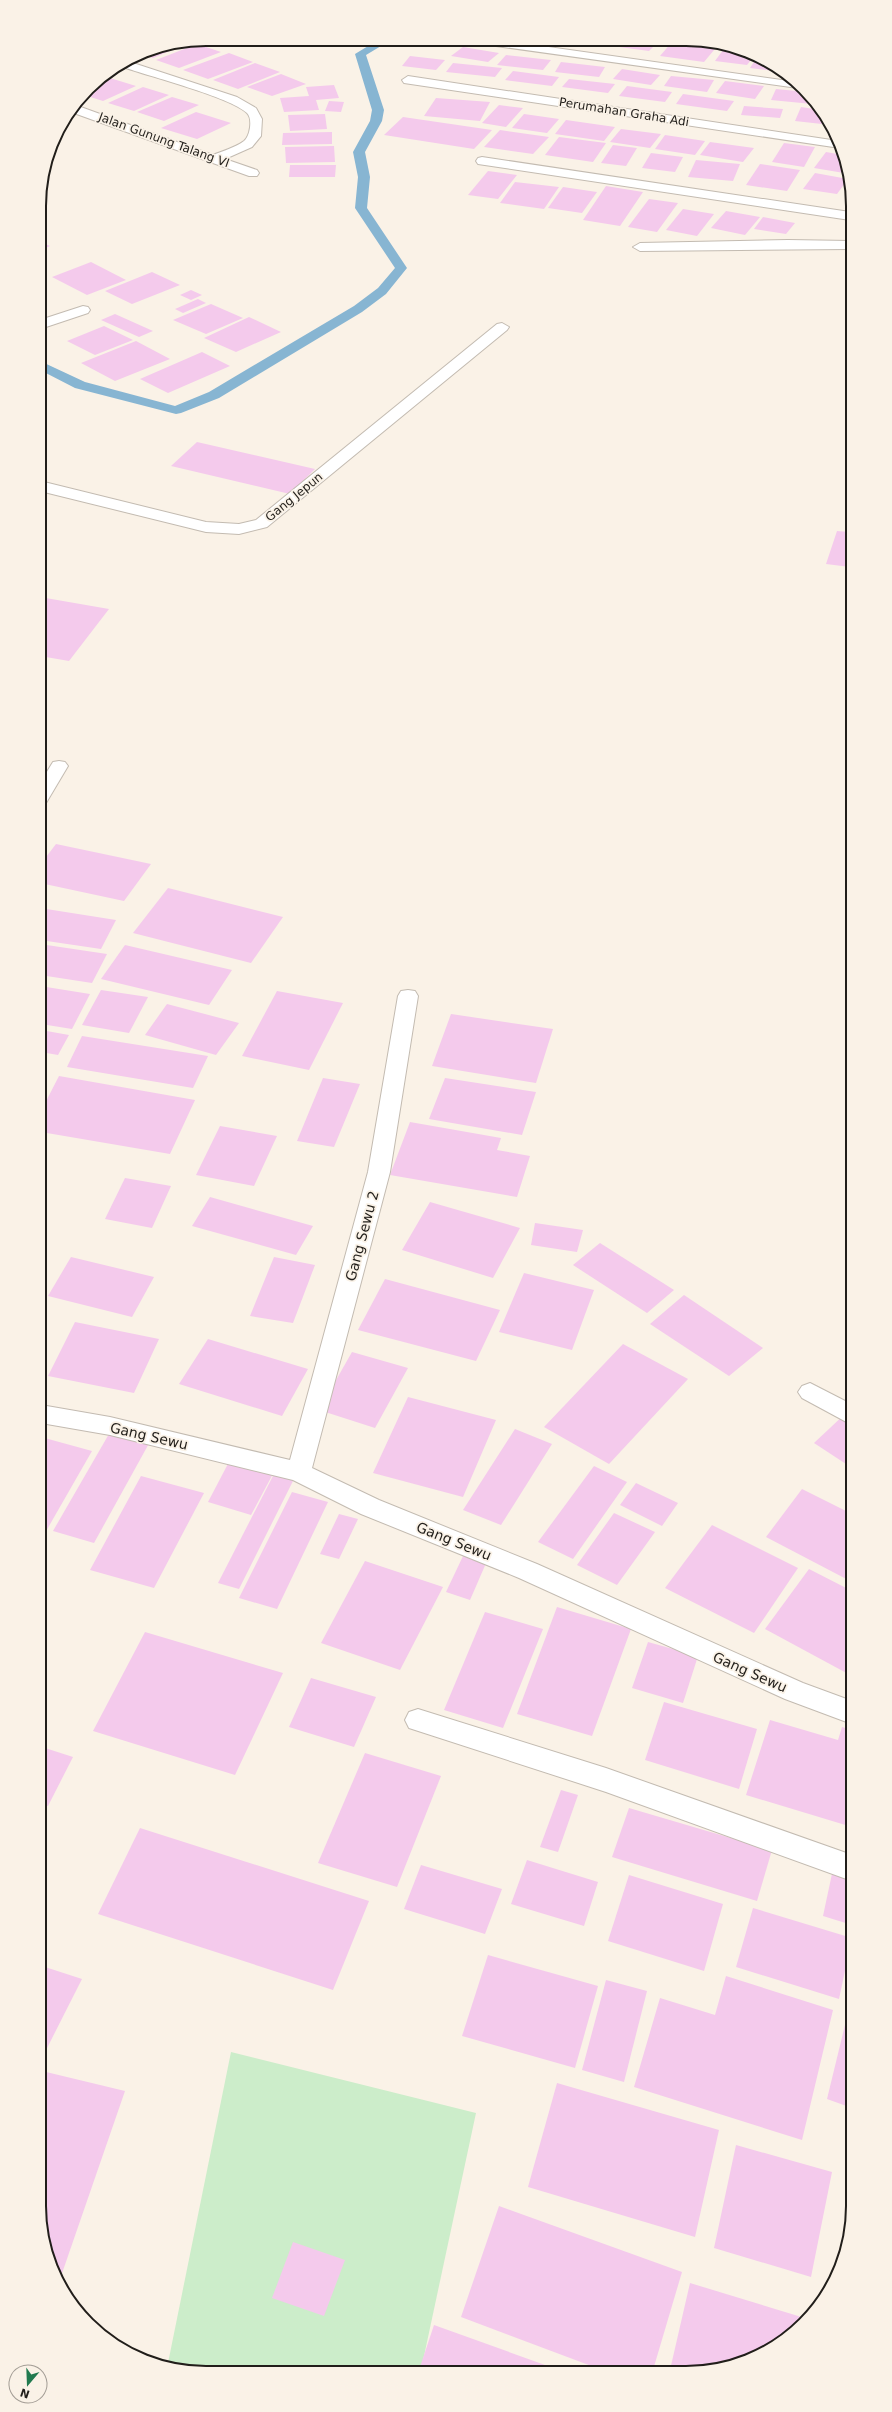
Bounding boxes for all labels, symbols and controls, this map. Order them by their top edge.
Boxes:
street label: Perumahan Graha Adi [558,95,690,129]
street label: Jalan Gunung Talang VI [96,109,231,170]
street label: Gang Jepun [263,470,325,524]
street label: Gang Sewu 2 [342,1189,382,1283]
street label: Gang Sewu [108,1419,190,1453]
street label: Gang Sewu [414,1519,494,1563]
street label: Gang Sewu [710,1649,790,1695]
north arrow [8,2364,48,2404]
text: N [18,2385,31,2401]

